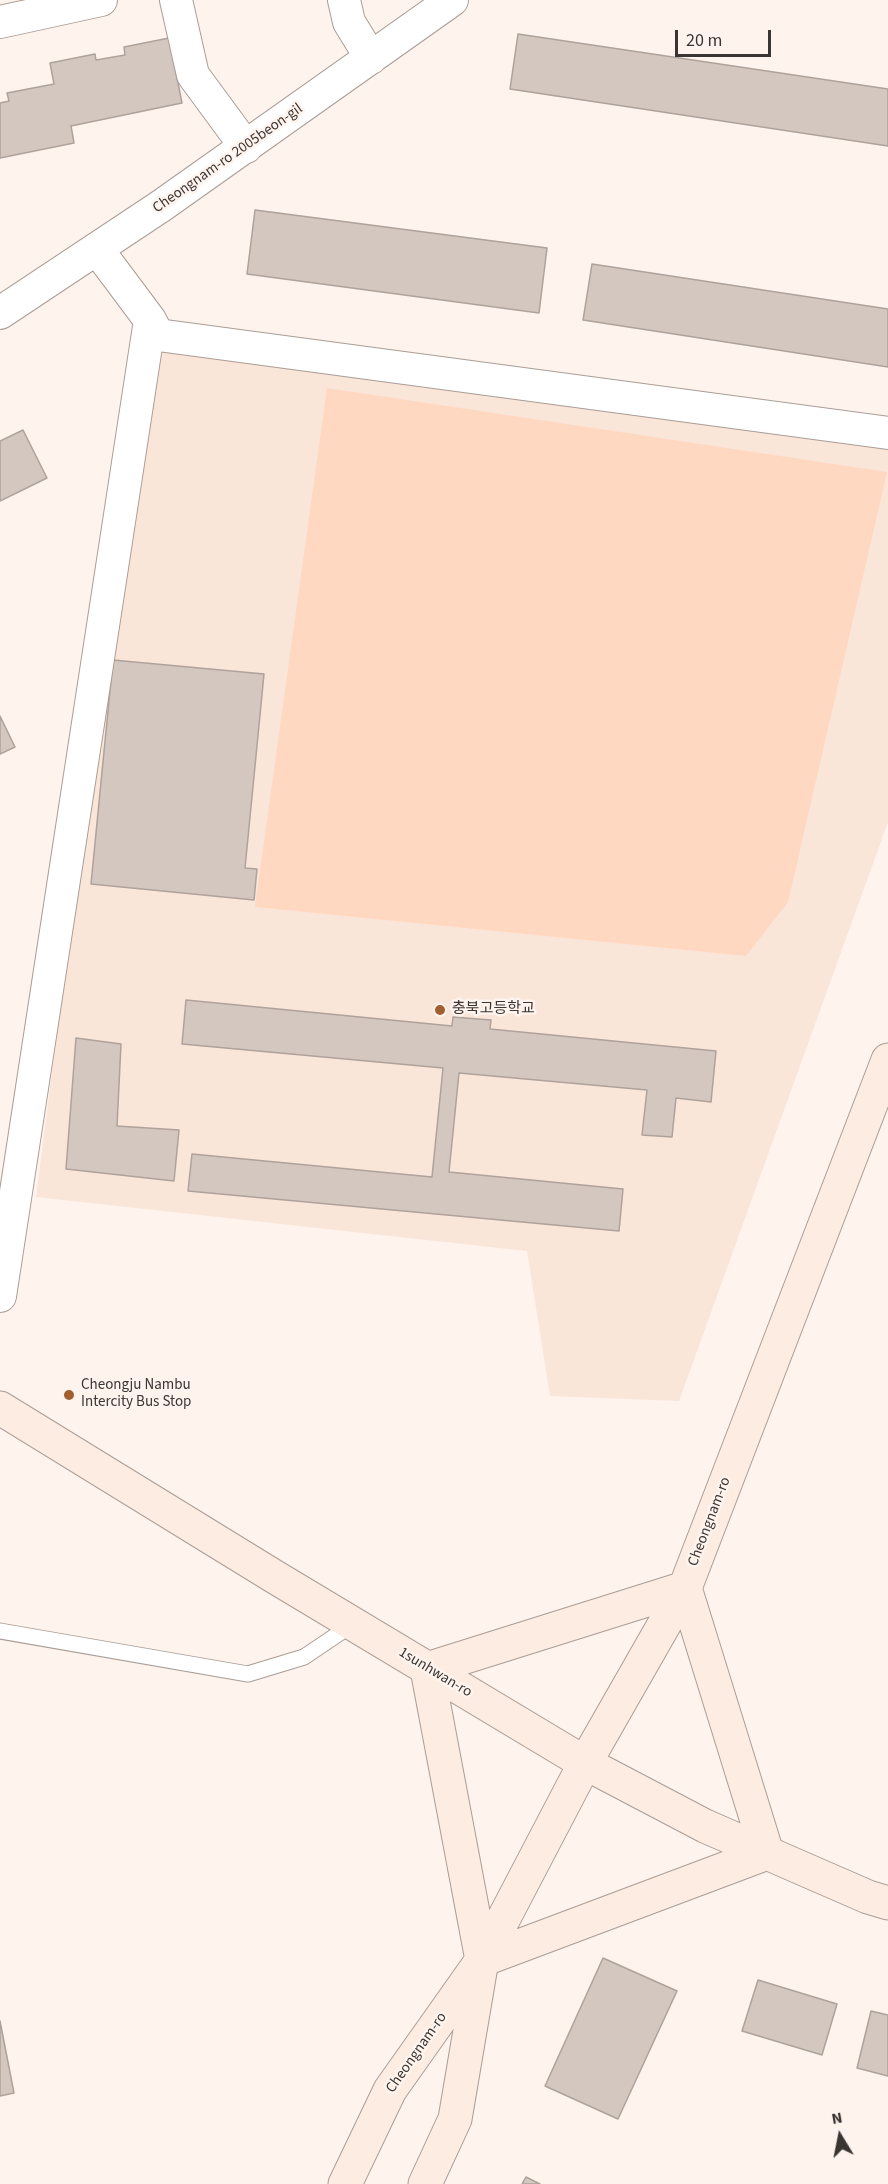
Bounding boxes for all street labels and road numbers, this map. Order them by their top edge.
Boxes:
street label: Cheongnam-ro 2005beon-gil [150,100,306,218]
street label: Cheongnam-ro [685,1475,735,1569]
street label: 1sunhwan-ro [395,1644,475,1702]
street label: Cheongnam-ro [383,2009,451,2097]

